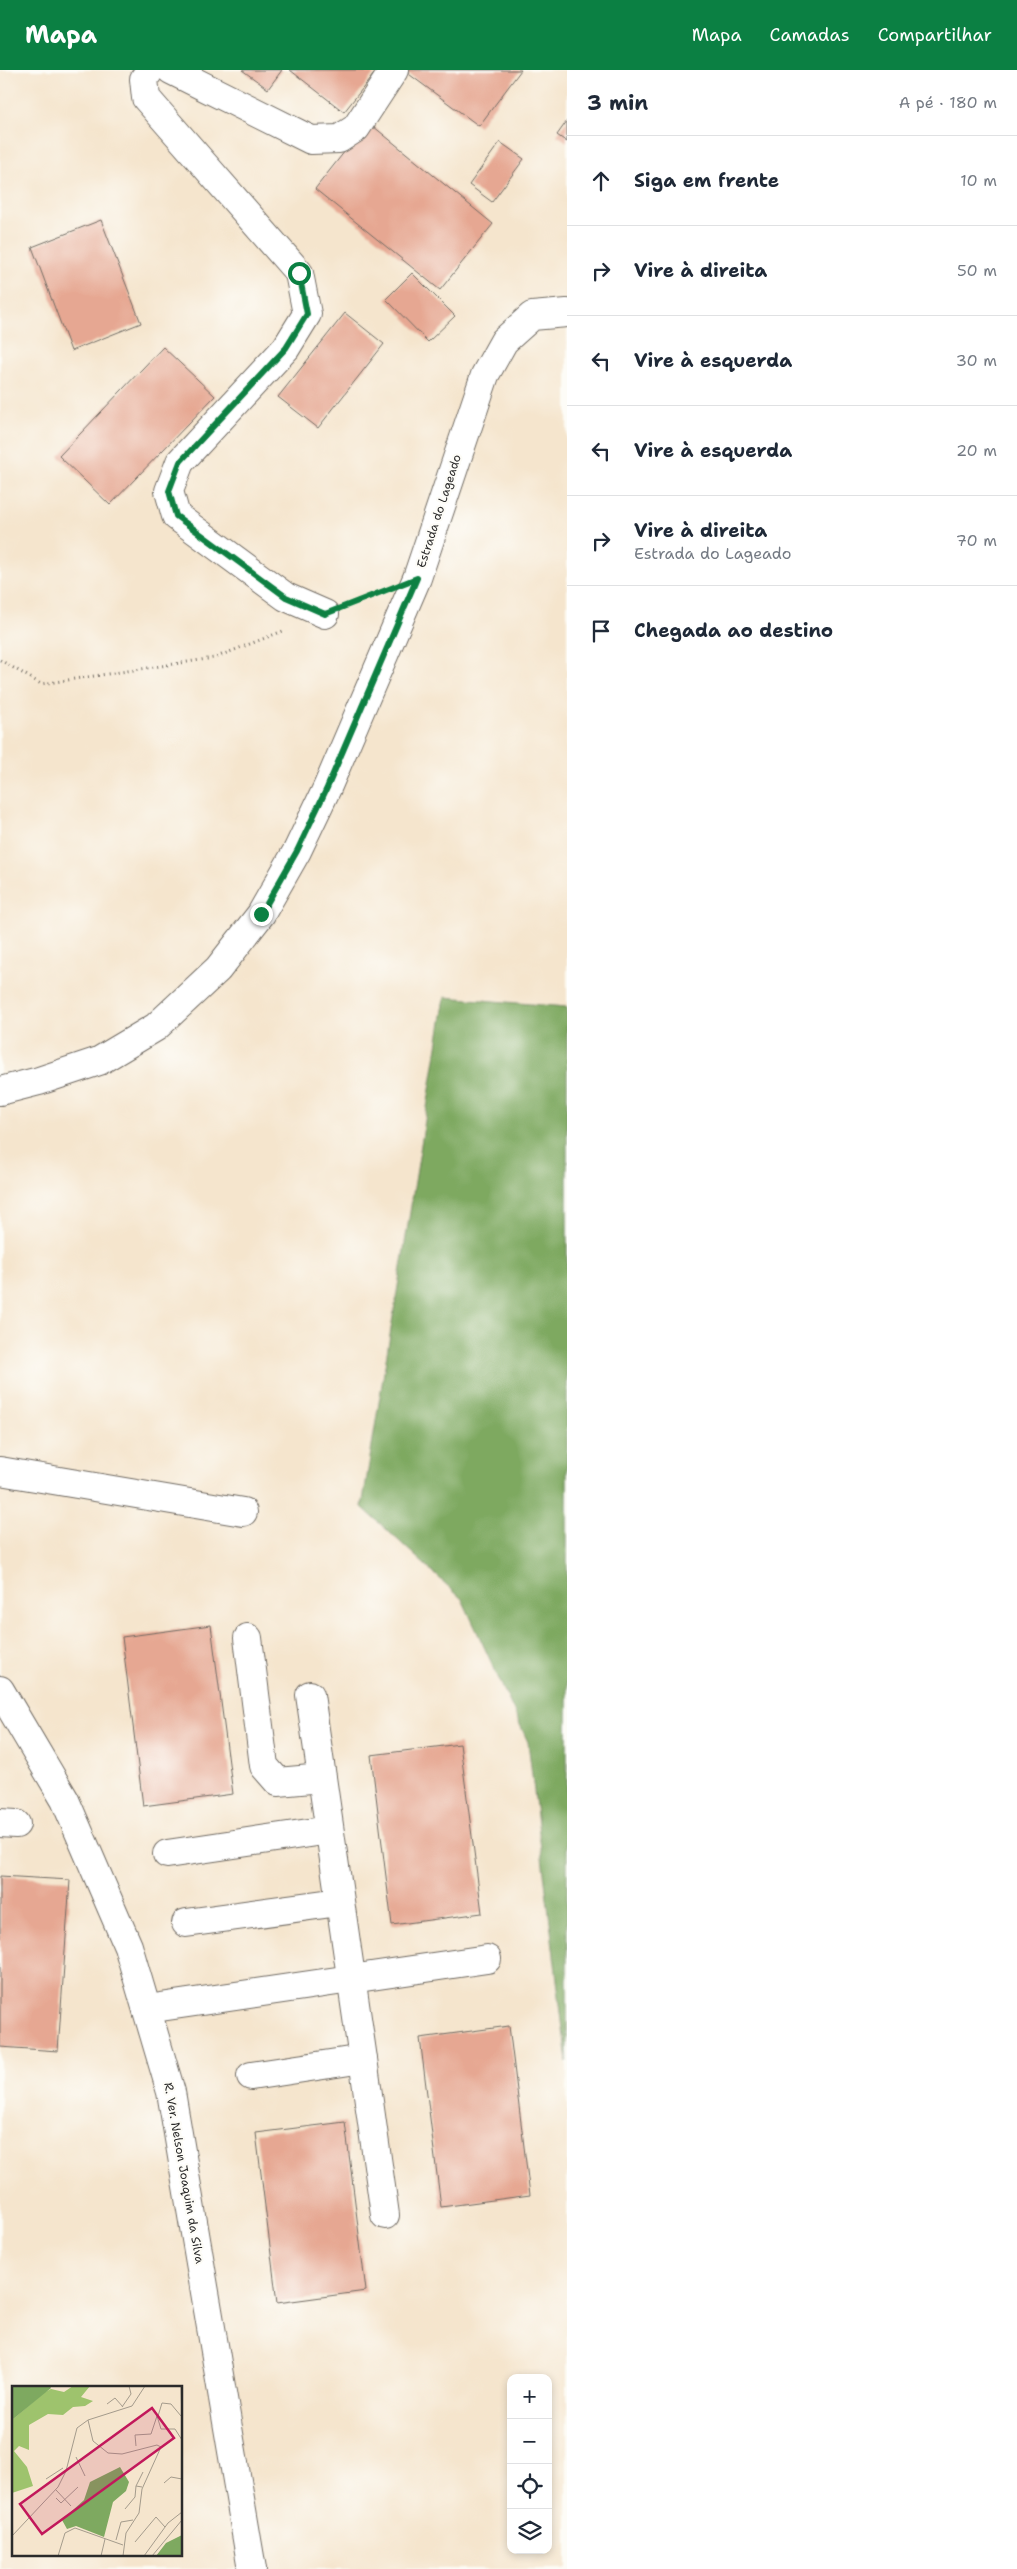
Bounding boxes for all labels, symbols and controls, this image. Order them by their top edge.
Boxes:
text: Mapa [25,19,97,51]
text: Mapa [692,23,742,47]
text: Camadas [770,23,850,47]
text: Compartilhar [878,23,992,47]
text: 3 min [587,89,648,117]
text: A pé · 180 m [899,92,997,113]
icon: ahead [587,167,615,195]
text: Siga em frente [634,168,779,193]
text: 10 m [960,170,997,191]
icon: right [587,257,615,285]
text: Vire à direita [634,258,767,283]
text: 50 m [957,260,997,281]
route start [288,262,311,285]
icon: left [587,347,615,375]
text: Vire à esquerda [634,348,792,373]
text: 30 m [956,350,997,371]
icon: left [587,437,615,465]
text: Vire à esquerda [634,438,792,463]
text: 20 m [956,440,997,461]
street label: Estrada do Lageado [413,452,465,570]
text: Vire à direita [634,518,767,543]
icon: right [587,527,615,555]
text: 70 m [956,530,997,551]
text: Estrada do Lageado [634,543,791,564]
icon: arrive [587,617,615,645]
text: Chegada ao destino [634,618,833,643]
route end [250,903,273,926]
street label: R. Ver. Nelson Joaquim da Silva [160,2081,208,2265]
map controls [507,2374,552,2554]
button: + [507,2374,552,2419]
inset map [12,2386,182,2556]
button: − [507,2419,552,2464]
button: locate [507,2464,552,2509]
button: layers [507,2509,552,2554]

